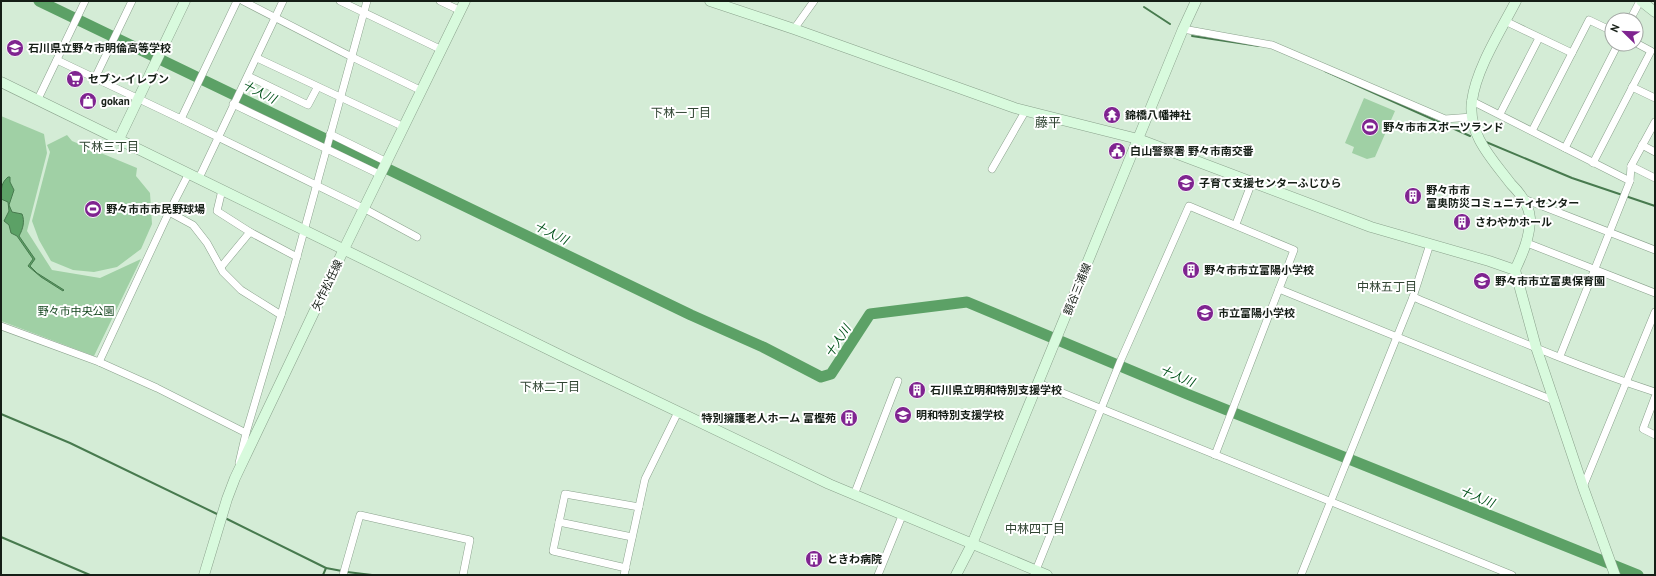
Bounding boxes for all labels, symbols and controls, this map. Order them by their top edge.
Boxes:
north arrow [1604,12,1644,52]
text: N [1607,22,1623,34]
school or university icon: 石川県立野々市明倫高等学校 [5,38,25,58]
place label: 石川県立野々市明倫高等学校 [28,41,171,55]
supermarket icon: セブン-イレブン [65,69,85,89]
place label: セブン-イレブン [88,72,169,86]
water label: 十人川 [240,77,280,107]
shop icon: gokan [78,91,98,111]
place label: gokan [101,94,130,108]
district label: 下林一丁目 [651,105,711,120]
temple icon: 錦橋八幡神社 [1102,105,1122,125]
place label: 錦橋八幡神社 [1125,108,1191,122]
district label: 藤平 [1035,114,1061,131]
sports icon: 野々市市スポーツランド [1360,117,1380,137]
place label: 野々市市スポーツランド [1383,120,1504,134]
district label: 下林三丁目 [79,139,139,154]
public building icon: 白山警察署 野々市南交番 [1107,141,1127,161]
place label: 白山警察署 野々市南交番 [1130,144,1254,158]
school or university icon: 子育て支援センターふじひら [1176,173,1196,193]
place label: 子育て支援センターふじひら [1199,176,1342,190]
place label: 野々市市 富奥防災コミュニティセンター [1426,183,1579,210]
building icon: 野々市市 富奥防災コミュニティセンター [1403,186,1423,206]
sports icon: 野々市市市民野球場 [83,199,103,219]
place label: 野々市市市民野球場 [106,202,205,216]
building icon: さわやかホール [1452,212,1472,232]
place label: さわやかホール [1475,215,1552,229]
water label: 十人川 [532,218,572,248]
street label: 矢作松任線 [309,257,345,313]
building icon: 野々市市立富陽小学校 [1181,260,1201,280]
street label: 額谷三浦線 [1060,261,1094,317]
place label: 野々市市立富陽小学校 [1204,263,1314,277]
school or university icon: 野々市市立富奥保育園 [1472,271,1492,291]
place label: 野々市市立富奥保育園 [1495,274,1605,288]
district label: 中林五丁目 [1357,279,1417,294]
school or university icon: 市立富陽小学校 [1195,303,1215,323]
park label: 野々市中央公園 [38,304,115,318]
place label: 市立富陽小学校 [1218,306,1295,320]
water label: 十人川 [821,320,855,360]
water label: 十人川 [1158,362,1199,390]
district label: 下林二丁目 [520,379,580,394]
building icon: 石川県立明和特別支援学校 [907,380,927,400]
place label: 石川県立明和特別支援学校 [930,383,1062,397]
school or university icon: 明和特別支援学校 [893,405,913,425]
building icon: 特別擁護老人ホーム 富樫苑 [839,408,859,428]
place label: 明和特別支援学校 [916,408,1004,422]
place label: 特別擁護老人ホーム 富樫苑 [702,411,836,425]
water label: 十人川 [1458,483,1499,511]
district label: 中林四丁目 [1005,521,1065,536]
building icon: ときわ病院 [804,549,824,569]
place label: ときわ病院 [827,552,882,566]

